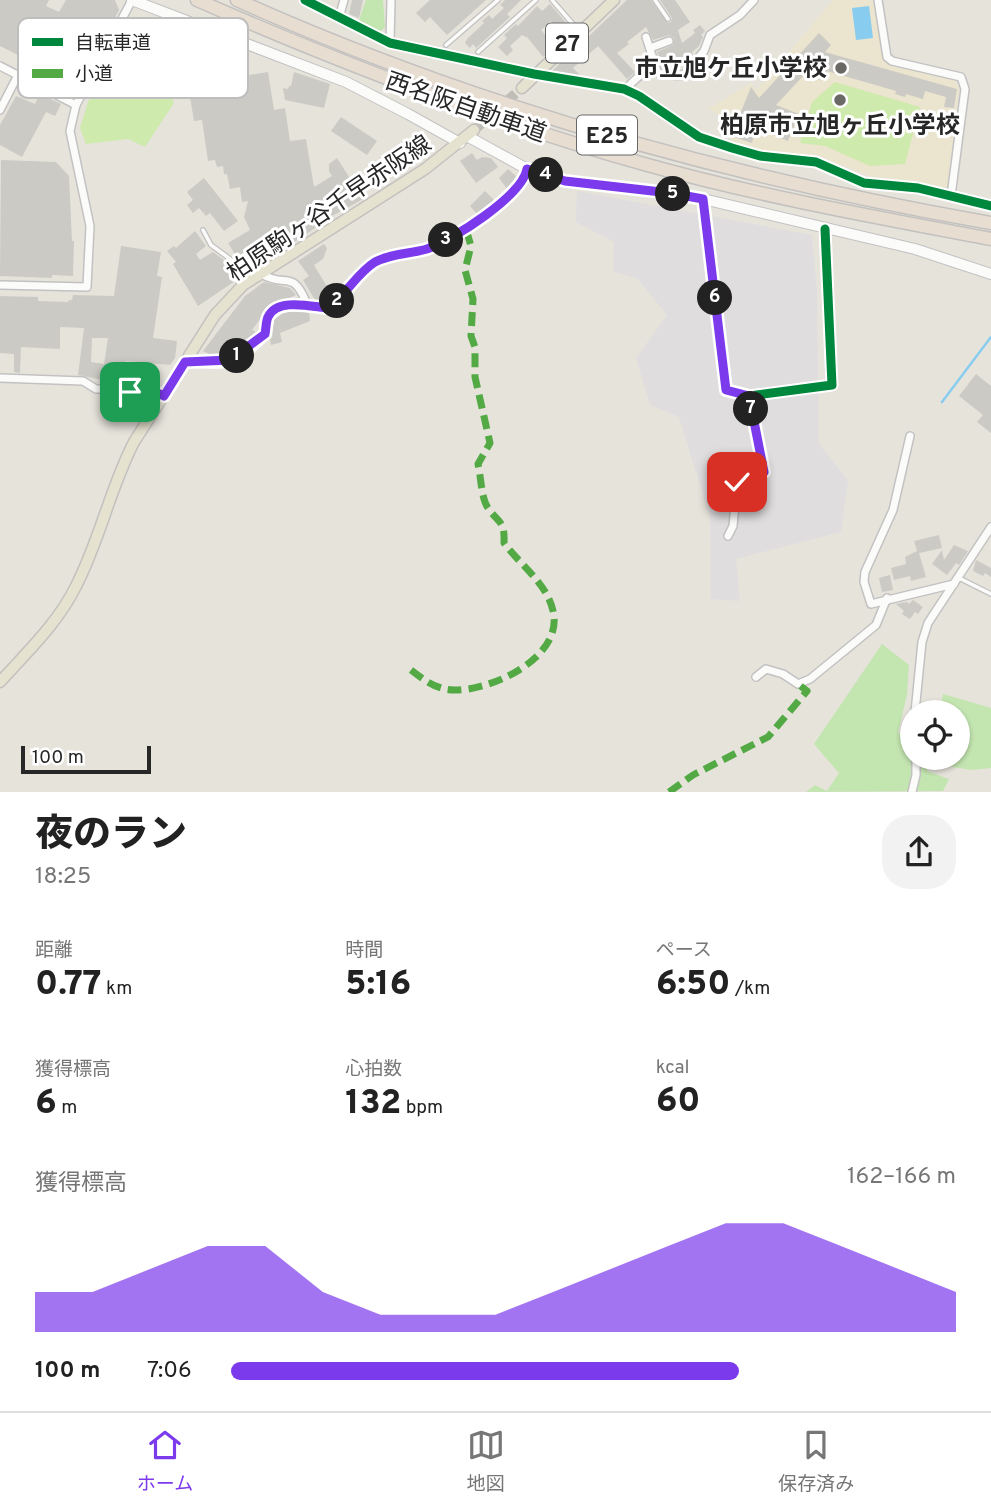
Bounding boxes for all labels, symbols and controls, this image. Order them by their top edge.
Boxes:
legend [18,18,248,98]
road number: 27 [546,24,588,62]
text: 自転車道 [75,32,151,56]
place label: 市立旭ケ丘小学校 [635,55,827,85]
marker: 市立旭ケ丘小学校 [833,60,849,76]
text: 小道 [75,63,113,87]
street label: 西名阪自動車道 [381,67,550,150]
marker: 柏原市立旭ヶ丘小学校 [832,92,848,108]
place label: 柏原市立旭ヶ丘小学校 [720,112,960,142]
road number: E25 [577,116,637,154]
street label: 柏原駒ヶ谷千早赤阪線 [222,130,438,289]
pin: 4 [528,158,564,192]
text: 4 [539,162,552,186]
pin: 5 [656,176,690,212]
text: 5 [667,181,678,205]
pin: 3 [428,222,464,258]
text: 3 [440,227,451,251]
pin: 6 [698,280,732,316]
pin: 2 [320,284,354,318]
text: 6 [709,285,720,309]
text: 2 [331,288,342,312]
pin: 1 [219,338,254,374]
text: 1 [233,343,240,367]
pin [100,362,160,422]
icon: arrive [111,373,149,411]
pin: 7 [734,392,768,426]
text: 7 [745,396,756,420]
pin [707,452,767,512]
icon: check [718,463,756,501]
map controls [900,700,970,770]
button: locate [900,700,970,770]
scale bar [21,743,150,774]
text: 100 m [32,746,84,770]
text: 夜のラン [35,812,187,861]
button: share [882,815,956,889]
text: 18:25 [35,863,91,892]
text: 距離 [35,939,73,963]
text: 時間 [345,939,383,963]
text: ペース [656,939,712,963]
text: 0.77 [35,963,102,1007]
text: 5:16 [345,963,411,1007]
text: 6:50 [656,963,730,1007]
text: km [102,977,132,1001]
text: /km [730,977,770,1001]
text: kcal [656,1056,689,1080]
text: 獲得標高 [35,1058,111,1082]
text: 心拍数 [345,1058,402,1082]
text: 60 [656,1080,701,1124]
text: 6 [35,1082,57,1126]
text: 132 [345,1082,401,1126]
text: m [57,1096,77,1120]
text: bpm [401,1096,443,1120]
text: 162–166 m [847,1163,956,1192]
text: 獲得標高 [35,1170,127,1199]
text: 100 m [35,1357,100,1386]
text: 7:06 [147,1357,192,1386]
tab: ホーム [137,1426,193,1497]
tab: 地図 [467,1426,505,1497]
tab: 保存済み [778,1426,854,1497]

